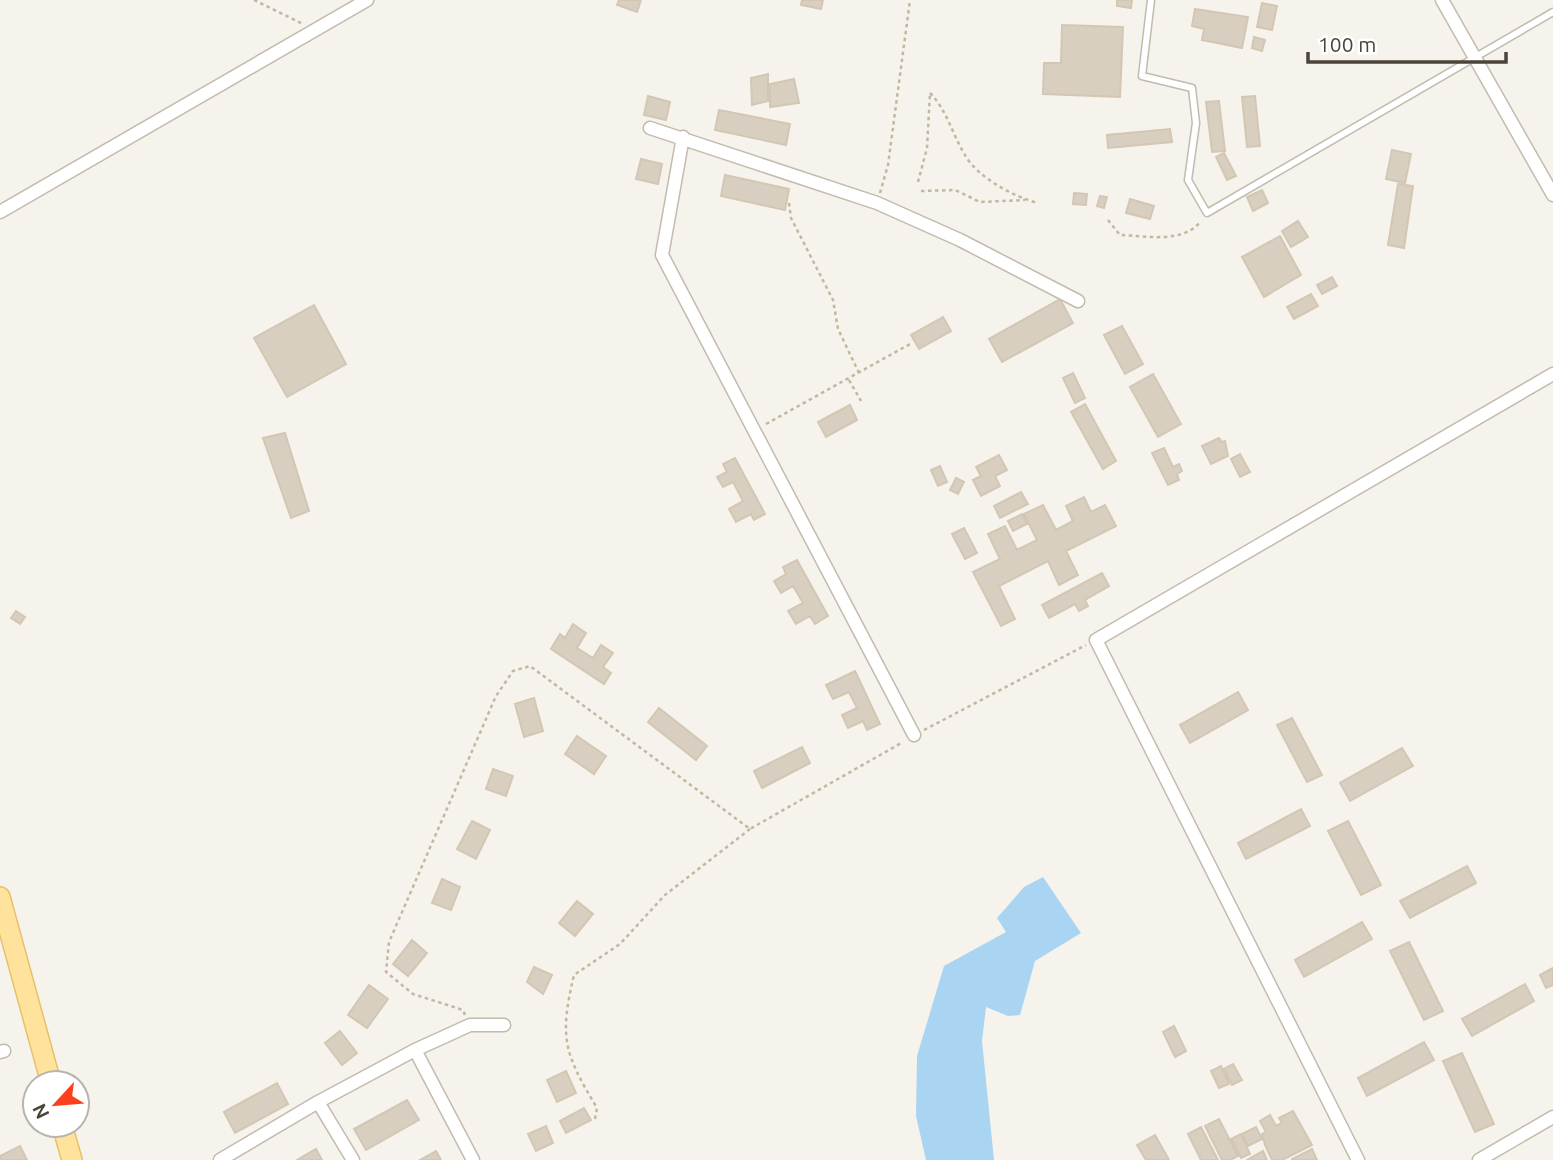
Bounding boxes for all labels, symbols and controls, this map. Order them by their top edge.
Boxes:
scale bar [1308,21,1506,65]
text: 100 m [1318,32,1376,56]
north arrow [21,1069,91,1139]
text: N [28,1100,54,1123]

